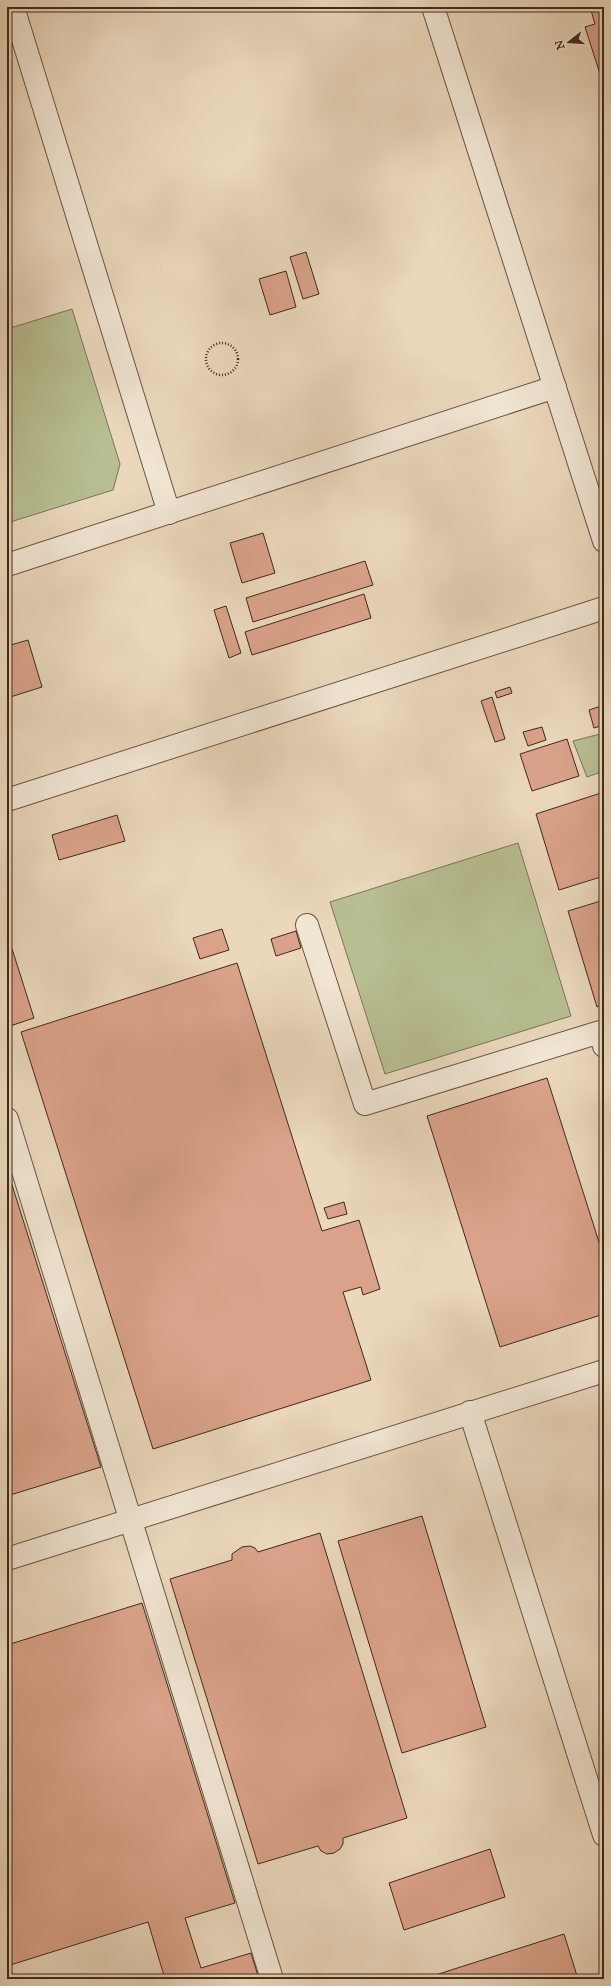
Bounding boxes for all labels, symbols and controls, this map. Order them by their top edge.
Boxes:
north arrow [549,22,589,62]
text: N [552,38,567,51]

